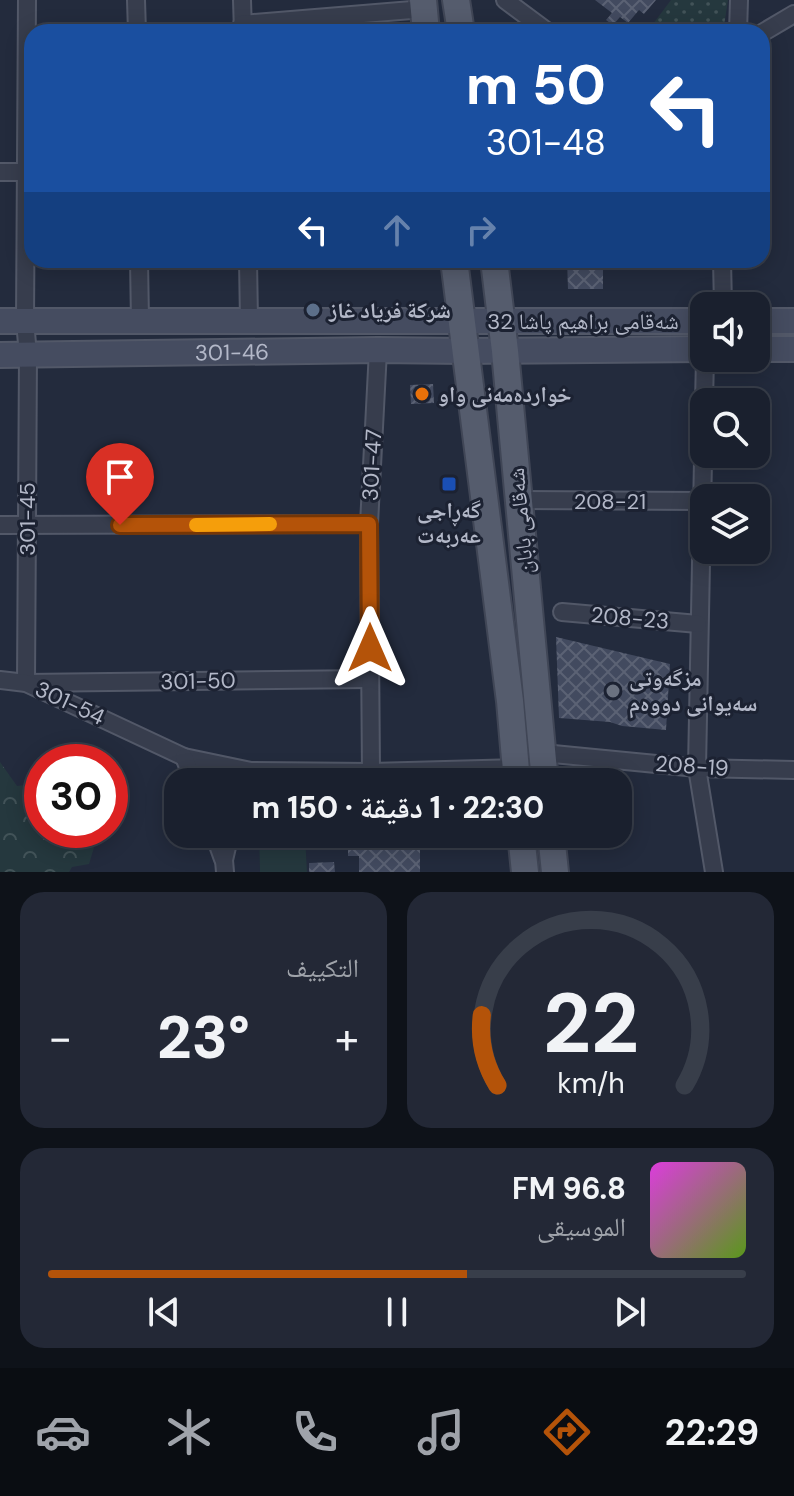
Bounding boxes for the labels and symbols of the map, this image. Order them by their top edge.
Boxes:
place label: شرکة فرياد غاز [328,296,451,325]
marker: شرکة فرياد غاز [304,301,322,319]
street label: شەقامی براهیم پاشا 32 [487,307,679,336]
street label: 301-46 [195,337,269,367]
place label: خواردەمەنی واو [438,380,572,409]
marker: خواردەمەنی واو [413,385,431,403]
street label: 301-47 [356,428,388,502]
pin [86,443,154,525]
street label: شەقامی بابان [502,467,540,575]
marker: گەڕاجی عەربەت [440,475,458,493]
street label: 301-45 [13,482,42,556]
street label: 208-21 [574,487,646,516]
place label: گەڕاجی عەربەت [417,496,481,550]
street label: 208-23 [590,600,670,636]
position arrow [328,606,412,690]
place label: مزگەوتی سەیوانی دووەم [629,664,757,719]
street label: 301-50 [160,666,236,696]
street label: 301-54 [31,674,109,732]
marker: مزگەوتی سەیوانی دووەم [604,682,622,700]
speed limit sign: 30 [24,744,128,848]
street label: 208-19 [654,749,730,783]

